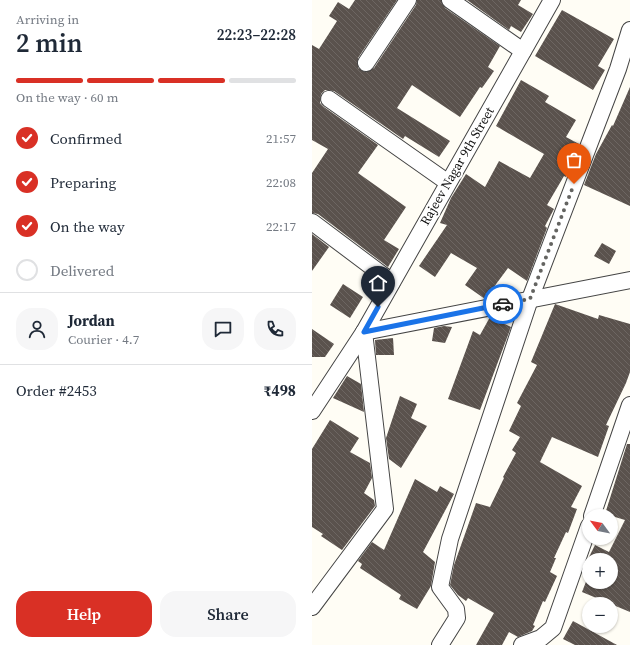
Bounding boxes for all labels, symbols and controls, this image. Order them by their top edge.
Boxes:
text: Arriving in [16,11,79,28]
text: 22:23–22:28 [217,24,296,45]
text: 2 min [16,25,83,61]
text: On the way · 60 m [16,89,118,106]
street label: Rajeev Nagar 9th Street [416,103,498,228]
icon: check [16,127,38,149]
text: Confirmed [50,128,122,149]
text: 21:57 [266,130,296,147]
pin [557,143,591,184]
icon: bag [563,149,585,171]
icon: check [16,171,38,193]
text: Preparing [50,172,116,193]
text: 22:08 [266,174,296,191]
icon: check [16,215,38,237]
text: On the way [50,216,125,237]
text: 22:17 [266,218,296,235]
text: Delivered [50,260,114,281]
pin [361,266,395,307]
icon: home [367,272,389,294]
courier [483,284,523,324]
icon: car [492,293,514,315]
button: person [16,308,58,350]
button: chat [202,308,244,350]
button: phone [254,308,296,350]
text: Jordan [68,310,115,331]
text: Courier · 4.7 [68,331,139,348]
text: Order #2453 [16,380,97,401]
text: ₹498 [263,380,296,401]
north arrow [582,509,618,545]
map controls [582,509,618,633]
button: + [582,553,618,589]
button: Help [16,591,152,637]
button: Share [160,591,296,637]
button: − [582,597,618,633]

